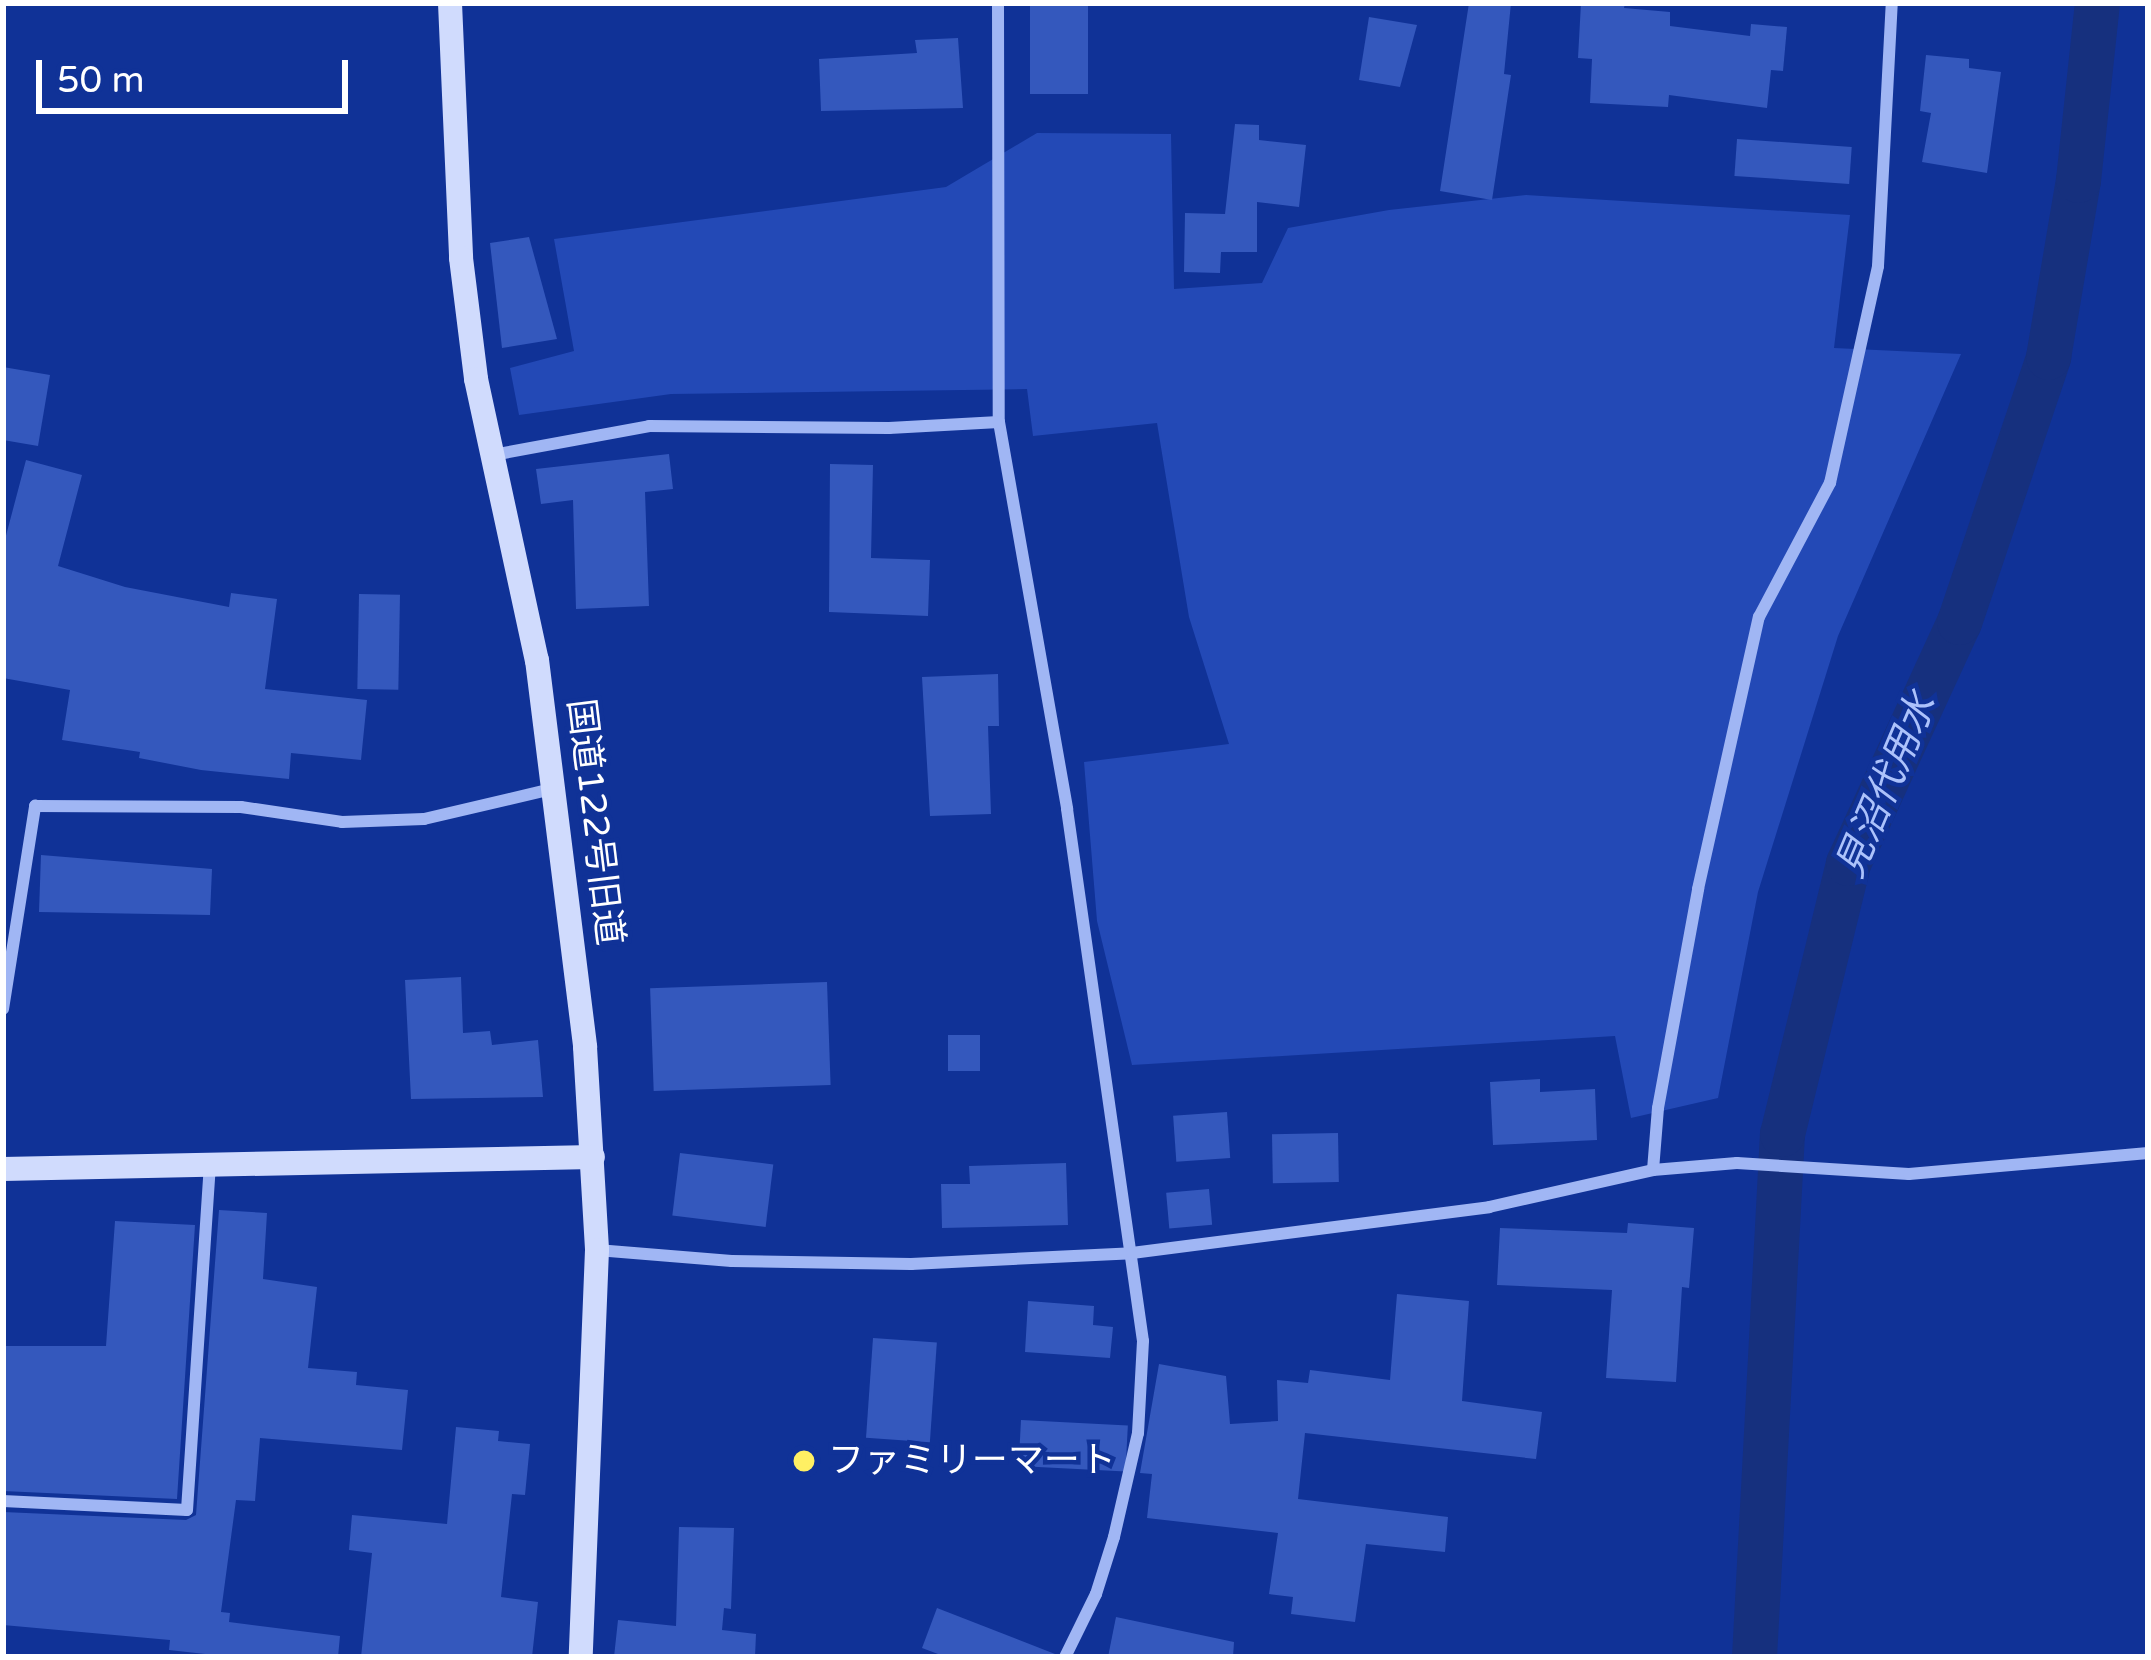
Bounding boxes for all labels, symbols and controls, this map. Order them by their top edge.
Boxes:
scale bar [42,36,354,110]
text: 50 m [57,59,145,102]
water label: 見沼代用水 [1827,687,1947,885]
street label: 国道122号旧道 [558,696,632,948]
place label: ファミリーマート [828,1439,1116,1483]
marker: ファミリーマート [791,1448,817,1474]

